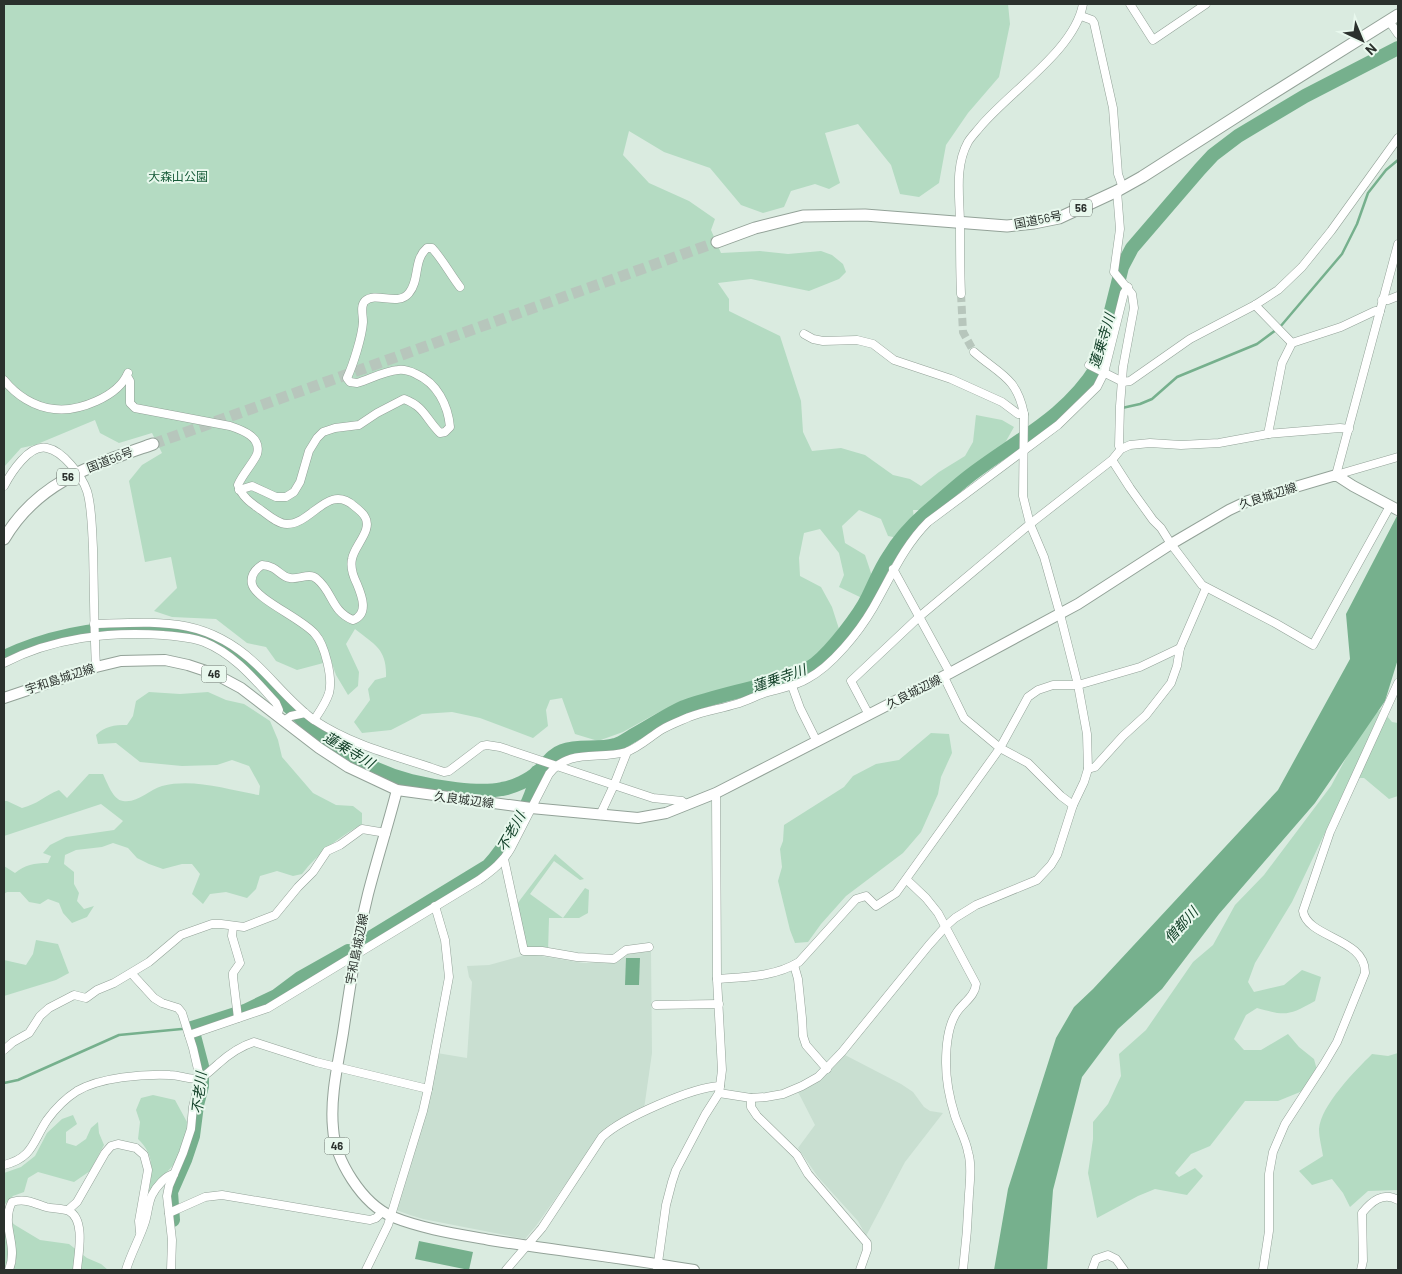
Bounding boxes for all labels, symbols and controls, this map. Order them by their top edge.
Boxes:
north arrow [1337,15,1387,65]
text: N [1362,40,1381,59]
park label: 大森山公園 [148,169,208,183]
road number: 56 [1070,200,1092,217]
street label: 国道56号 [1013,208,1063,231]
water label: 蓮乗寺川 [1085,310,1118,370]
street label: 国道56号 [85,444,135,474]
road number: 56 [57,468,79,486]
street label: 久良城辺線 [1237,479,1298,511]
street label: 宇和島城辺線 [23,660,96,696]
water label: 蓮乗寺川 [750,660,810,695]
road number: 46 [202,666,226,682]
street label: 久良城辺線 [884,671,943,711]
water label: 蓮乗寺川 [321,728,379,772]
street label: 久良城辺線 [433,788,495,810]
water label: 不老川 [493,808,529,854]
water label: 僧都川 [1160,902,1202,946]
street label: 宇和島城辺線 [342,912,370,985]
water label: 不老川 [188,1069,209,1115]
road number: 46 [324,1138,350,1154]

